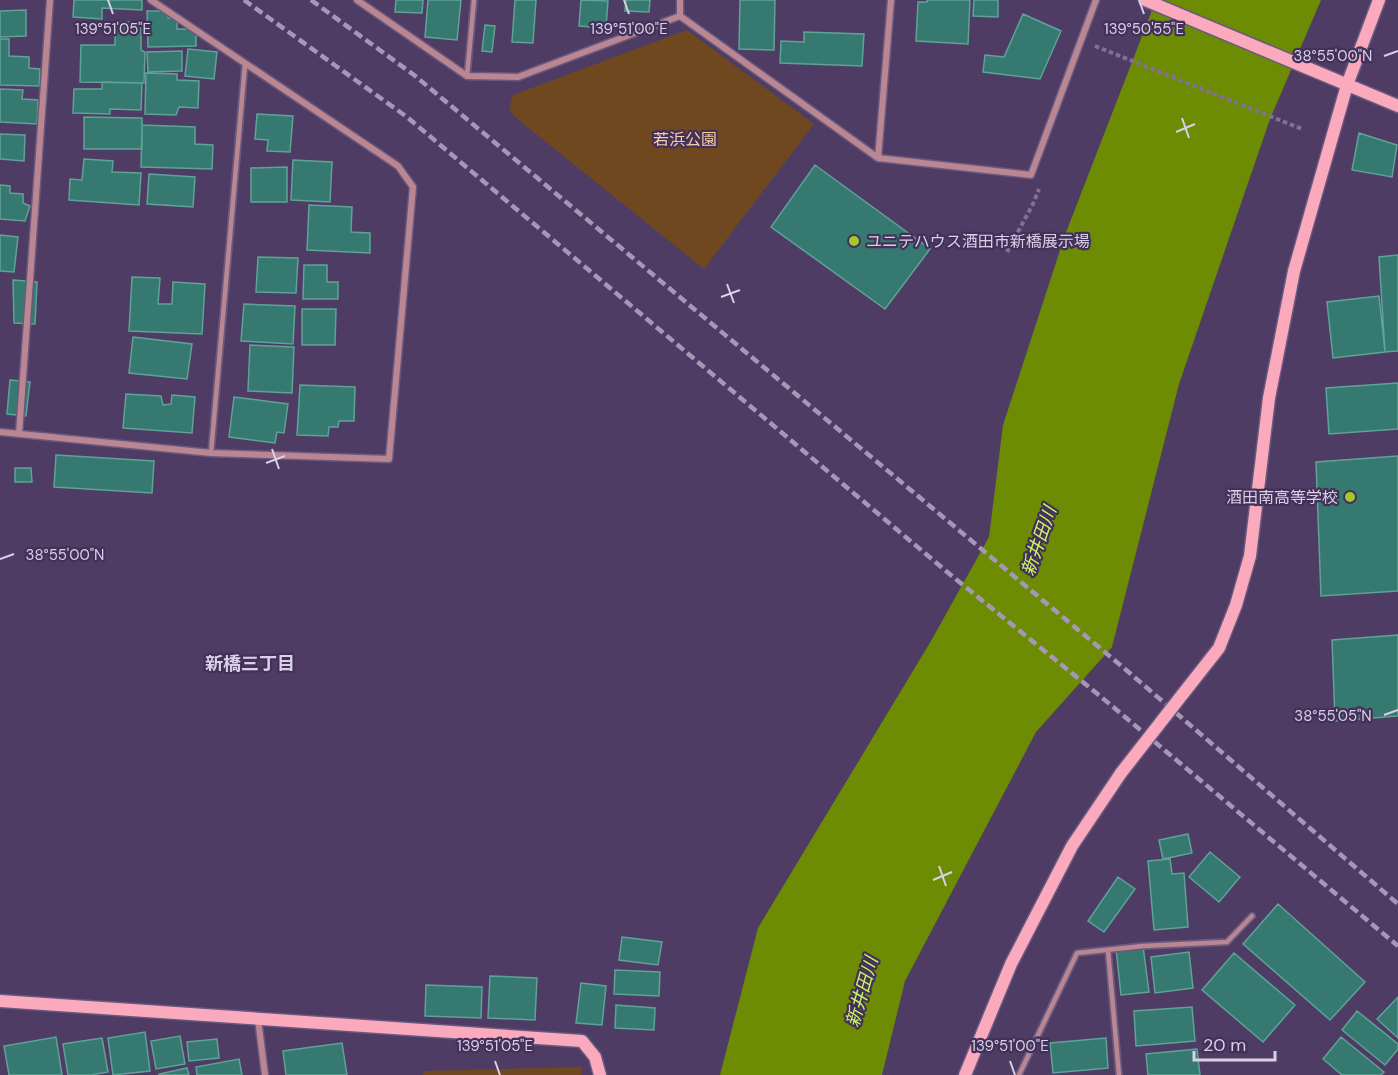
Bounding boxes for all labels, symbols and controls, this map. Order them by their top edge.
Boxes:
text: 139°51'05"E [75,19,151,39]
text: 139°51'00"E [590,19,668,39]
text: 139°50'55"E [1104,19,1184,39]
text: 38°55'00"N [1294,46,1372,66]
park label: 若浜公園 [653,129,717,150]
place label: ユニテハウス酒田市新橋展示場 [866,231,1090,252]
marker: ユニテハウス酒田市新橋展示場 [847,234,861,248]
place label: 酒田南高等学校 [1226,487,1338,508]
marker: 酒田南高等学校 [1343,490,1357,504]
water label: 新井田川 [1016,501,1063,579]
text: 38°55'00"N [26,545,104,565]
district label: 新橋三丁目 [205,652,295,676]
text: 38°55'05"N [1294,706,1372,726]
water label: 新井田川 [841,952,884,1030]
scale bar [1194,1024,1275,1062]
text: 20 m [1203,1033,1246,1057]
text: 139°51'05"E [457,1036,533,1056]
text: 139°51'00"E [971,1036,1049,1056]

